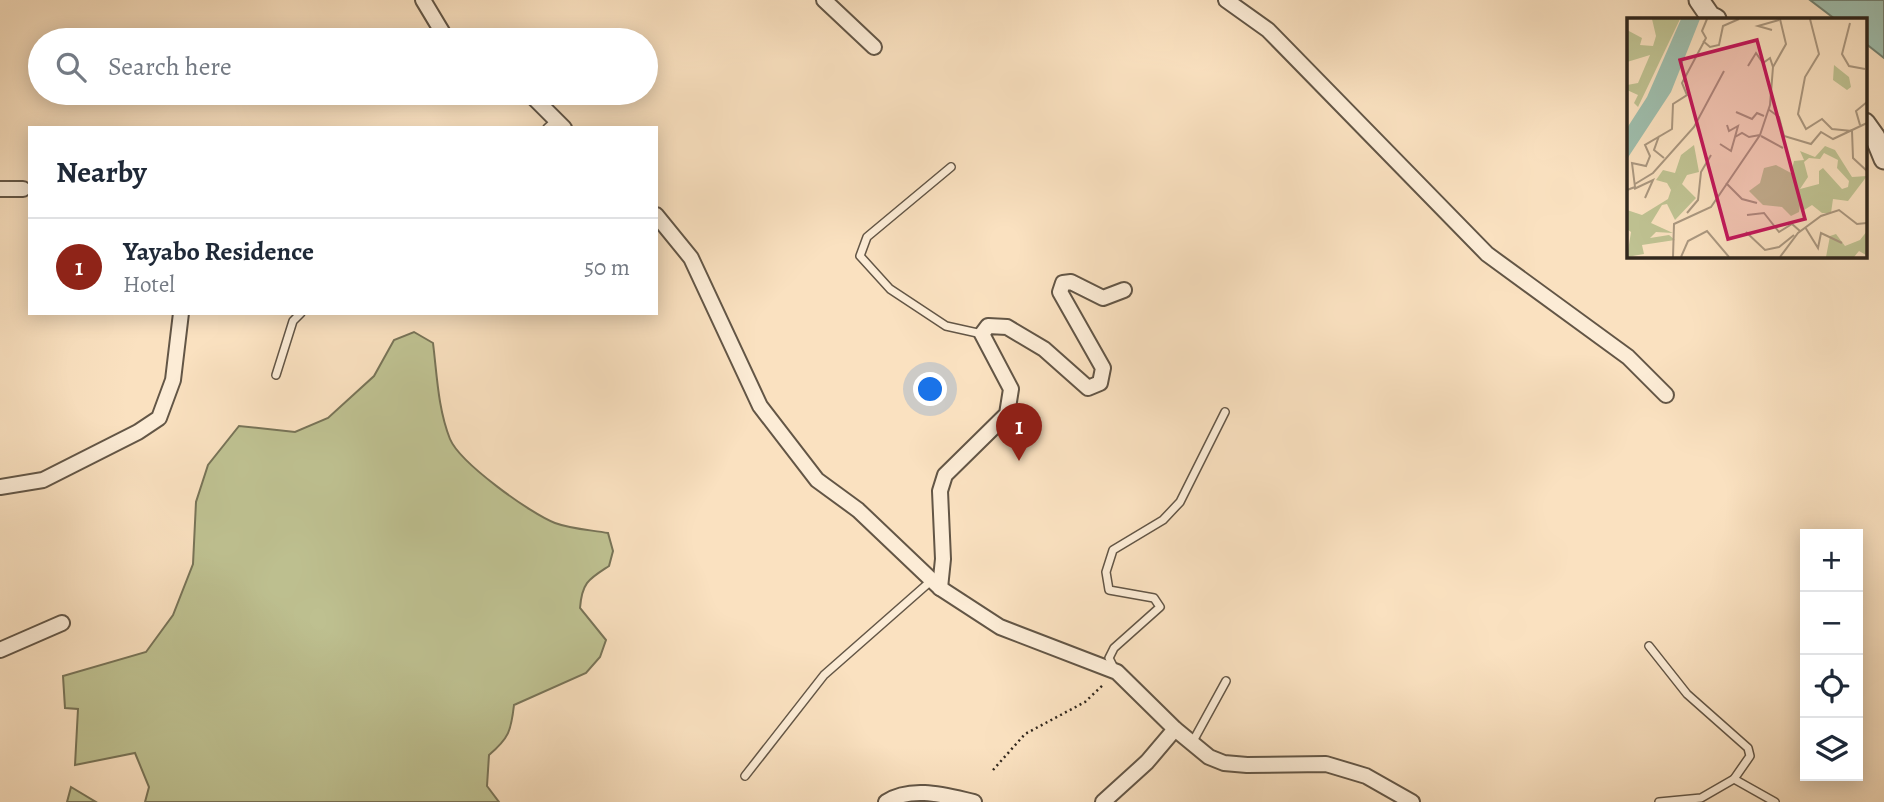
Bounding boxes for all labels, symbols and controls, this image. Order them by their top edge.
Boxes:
inset map [1627,18,1867,257]
search box [28,28,658,105]
icon: search [52,48,90,86]
text: Search here [108,49,232,84]
text: Nearby [56,152,147,192]
text: Yayabo Residence [123,234,314,269]
text: 1 [75,252,83,283]
text: 50 m [584,252,630,283]
text: Hotel [123,269,175,300]
your location [913,372,947,406]
pin: 1 [996,403,1042,461]
map controls [1800,529,1863,781]
button: + [1800,529,1863,592]
button: − [1800,592,1863,655]
button: locate [1800,655,1863,718]
button: layers [1800,718,1863,781]

